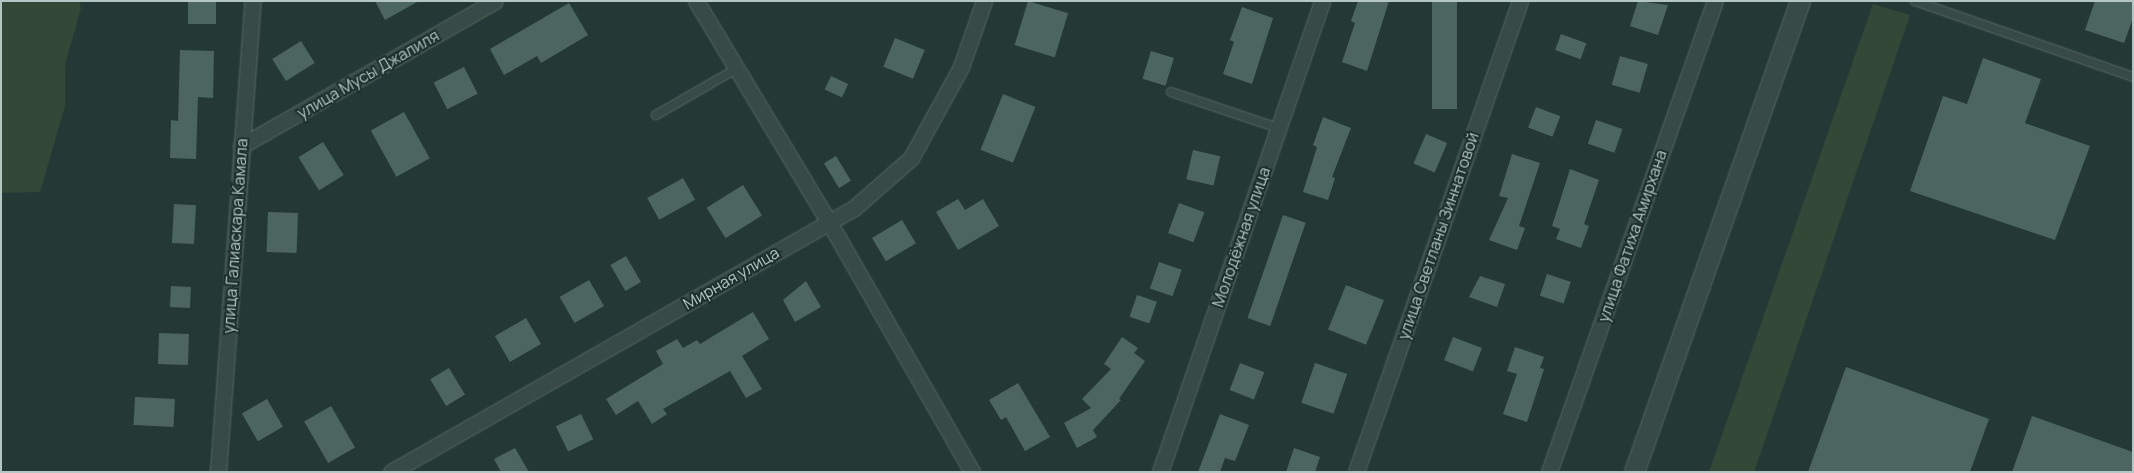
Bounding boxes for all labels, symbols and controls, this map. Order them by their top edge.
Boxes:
street label: улица Мусы Джалиля [294,26,442,122]
street label: улица Светланы Зиннатовой [1393,130,1483,342]
street label: улица Галиаскара Камала [219,138,251,334]
street label: улица Фатиха Амирхана [1593,147,1671,325]
street label: Молодёжная улица [1208,164,1274,310]
street label: Мирная улица [680,243,782,313]

